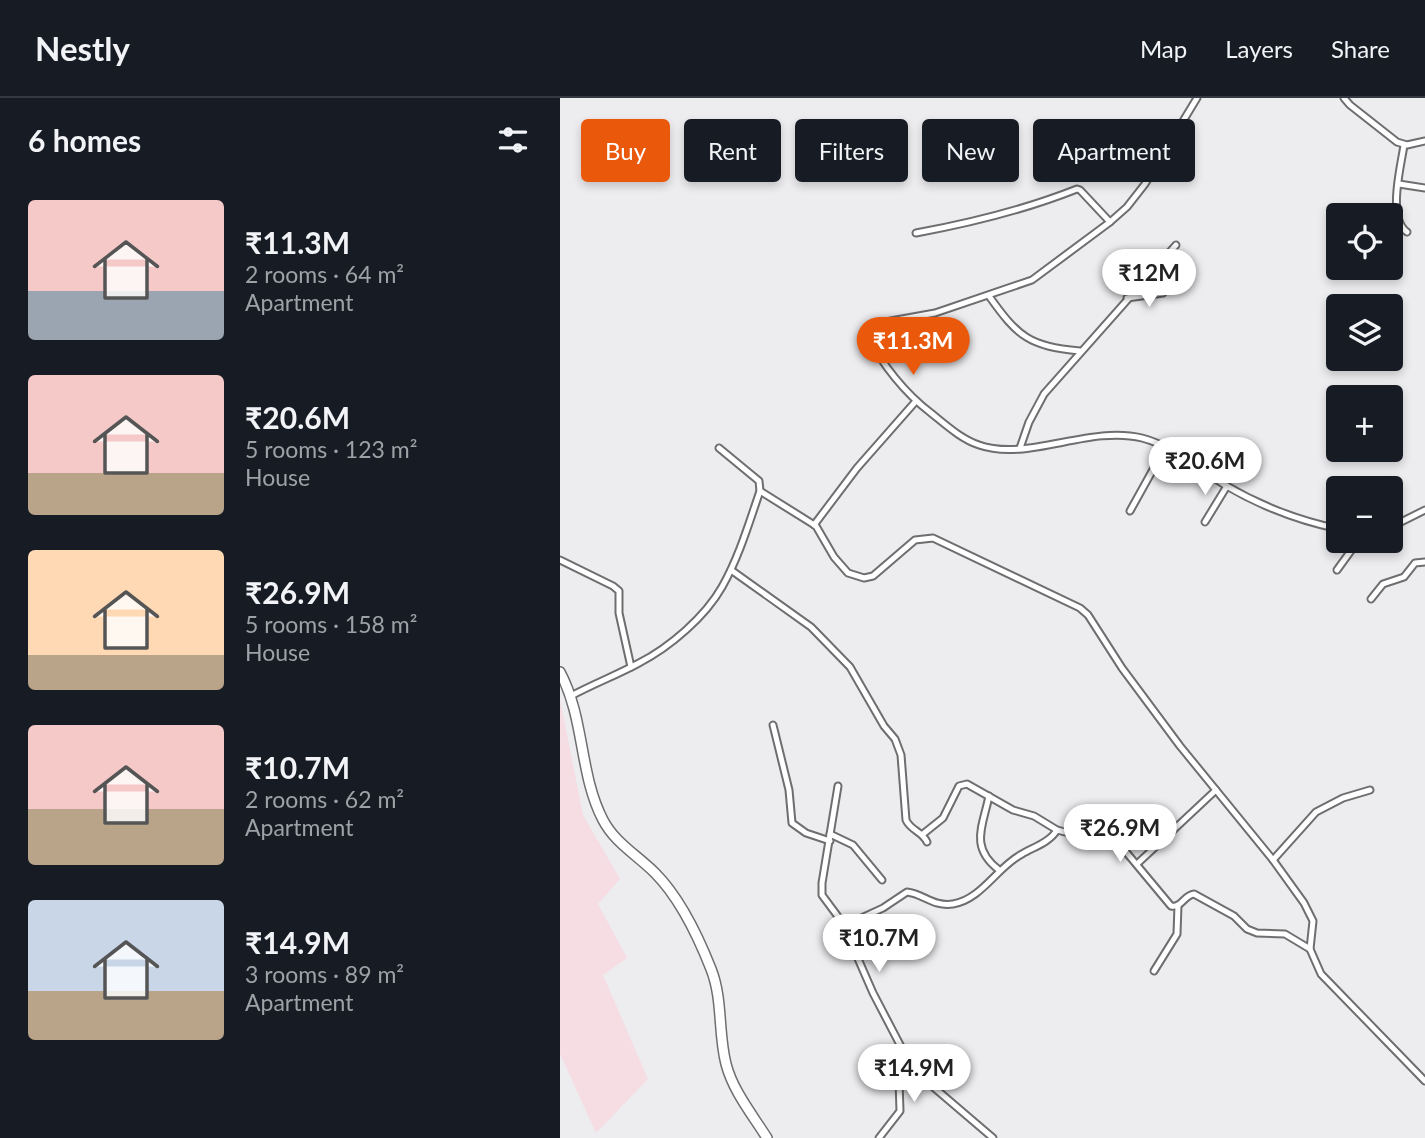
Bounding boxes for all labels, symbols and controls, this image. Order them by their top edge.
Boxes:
text: Nestly [35,28,130,68]
text: Map [1140,34,1187,63]
text: Layers [1225,34,1293,63]
text: Share [1331,34,1390,63]
chip: Buy [581,119,670,182]
chip: Rent [684,119,781,182]
chip: Filters [795,119,908,182]
chip: New [922,119,1019,182]
chip: Apartment [1033,119,1195,182]
icon: filters [494,121,532,159]
text: 6 homes [28,122,141,158]
map controls [1326,203,1403,553]
button: locate [1326,203,1403,280]
text: ₹11.3M [245,224,350,260]
icon: home [84,228,168,312]
pin: ₹12M [1108,250,1190,309]
text: ₹12M [1118,258,1180,286]
text: 2 rooms · 64 m² [245,260,404,288]
text: Apartment [245,288,353,316]
button: layers [1326,294,1403,371]
pin: ₹11.3M [856,317,970,377]
text: ₹11.3M [873,326,953,354]
button: + [1326,385,1403,462]
text: ₹20.6M [245,399,350,435]
icon: home [84,403,168,487]
text: 5 rooms · 123 m² [245,435,417,463]
pin: ₹20.6M [1148,438,1262,497]
text: ₹20.6M [1165,446,1245,474]
text: House [245,463,310,491]
button: − [1326,476,1403,553]
text: ₹26.9M [245,574,350,610]
icon: home [84,578,168,662]
text: 5 rooms · 158 m² [245,610,417,638]
text: House [245,638,310,666]
text: ₹10.7M [245,749,350,785]
icon: home [84,753,168,837]
text: 2 rooms · 62 m² [245,785,404,813]
pin: ₹26.9M [1063,804,1177,864]
text: Apartment [245,813,353,841]
text: ₹26.9M [1080,813,1160,841]
pin: ₹10.7M [822,914,936,974]
text: ₹10.7M [839,923,919,951]
text: ₹14.9M [245,924,350,960]
icon: home [84,928,168,1012]
text: 3 rooms · 89 m² [245,960,404,988]
text: Apartment [245,988,353,1016]
pin: ₹14.9M [857,1044,971,1104]
text: ₹14.9M [874,1053,954,1081]

